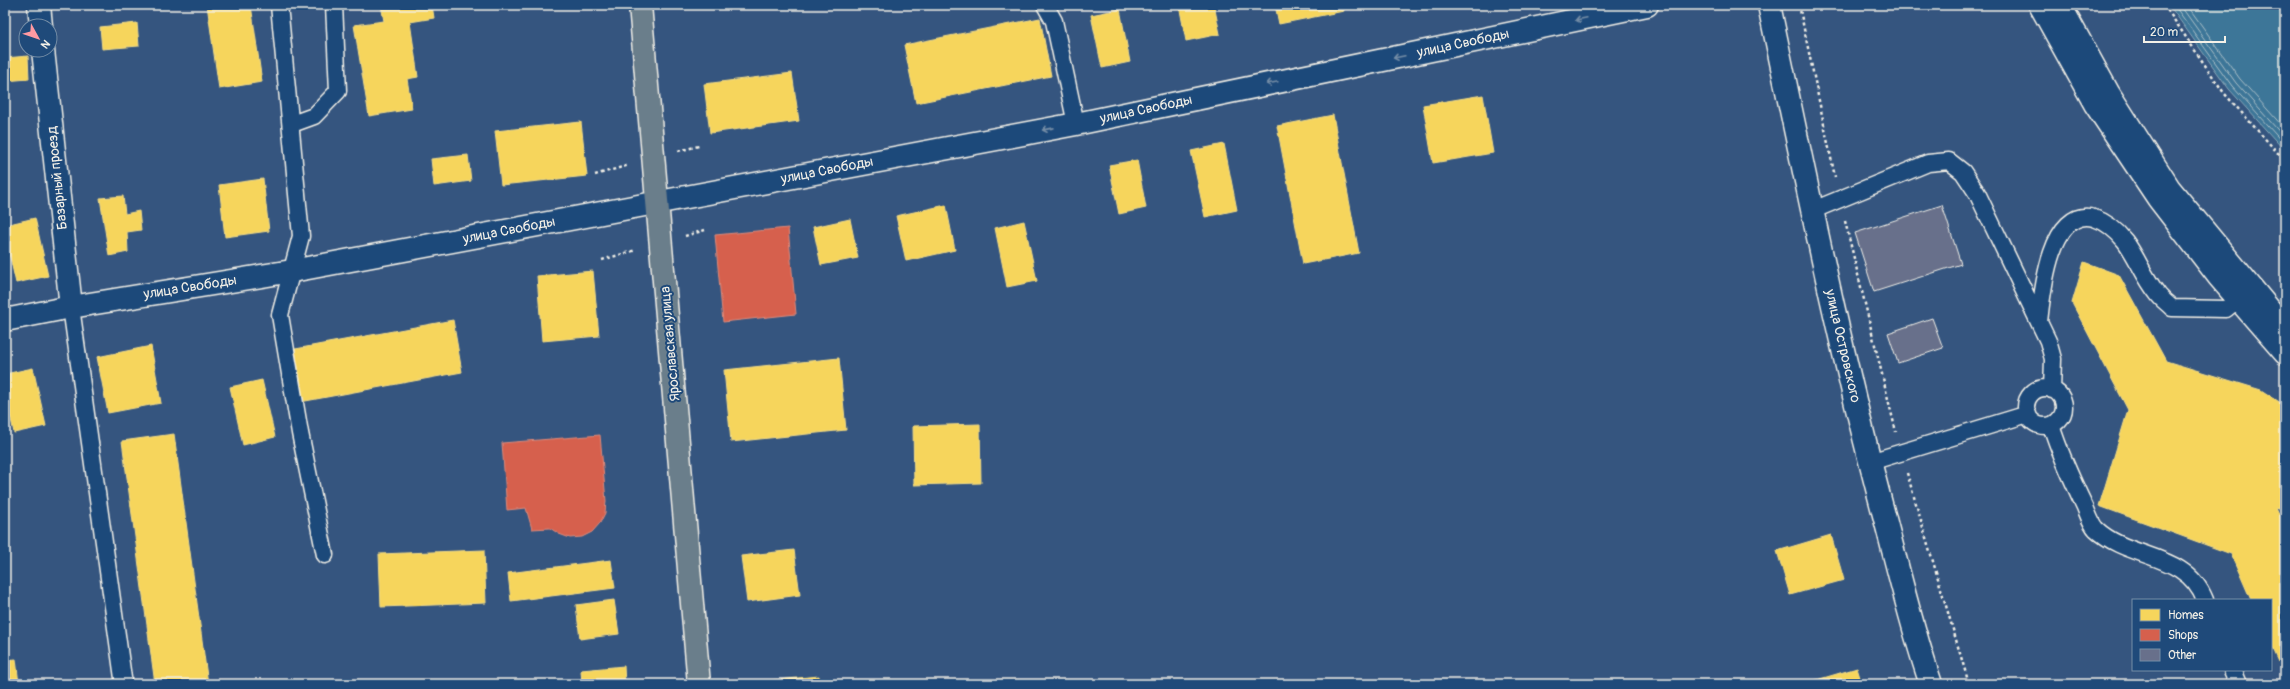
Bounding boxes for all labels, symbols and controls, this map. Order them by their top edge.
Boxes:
one-way arrow [1575,15,1588,23]
north arrow [18,18,58,58]
scale bar [2144,18,2225,44]
street label: улица Свободы [1414,25,1511,61]
text: 20 m [2150,25,2179,40]
text: N [38,37,53,52]
one-way arrow [1393,53,1406,61]
one-way arrow [1266,80,1279,88]
street label: улица Свободы [1097,91,1194,127]
street label: Базарный проезд [43,125,71,231]
one-way arrow [1042,125,1055,133]
street label: улица Свободы [778,153,875,187]
street label: улица Свободы [460,213,557,247]
street label: улица Свободы [141,271,238,303]
street label: Ярославская улица [657,286,683,402]
street label: улица Островского [1821,287,1864,405]
legend [2132,599,2272,671]
text: Homes [2168,608,2204,623]
text: Shops [2168,628,2199,643]
text: Other [2168,648,2197,663]

